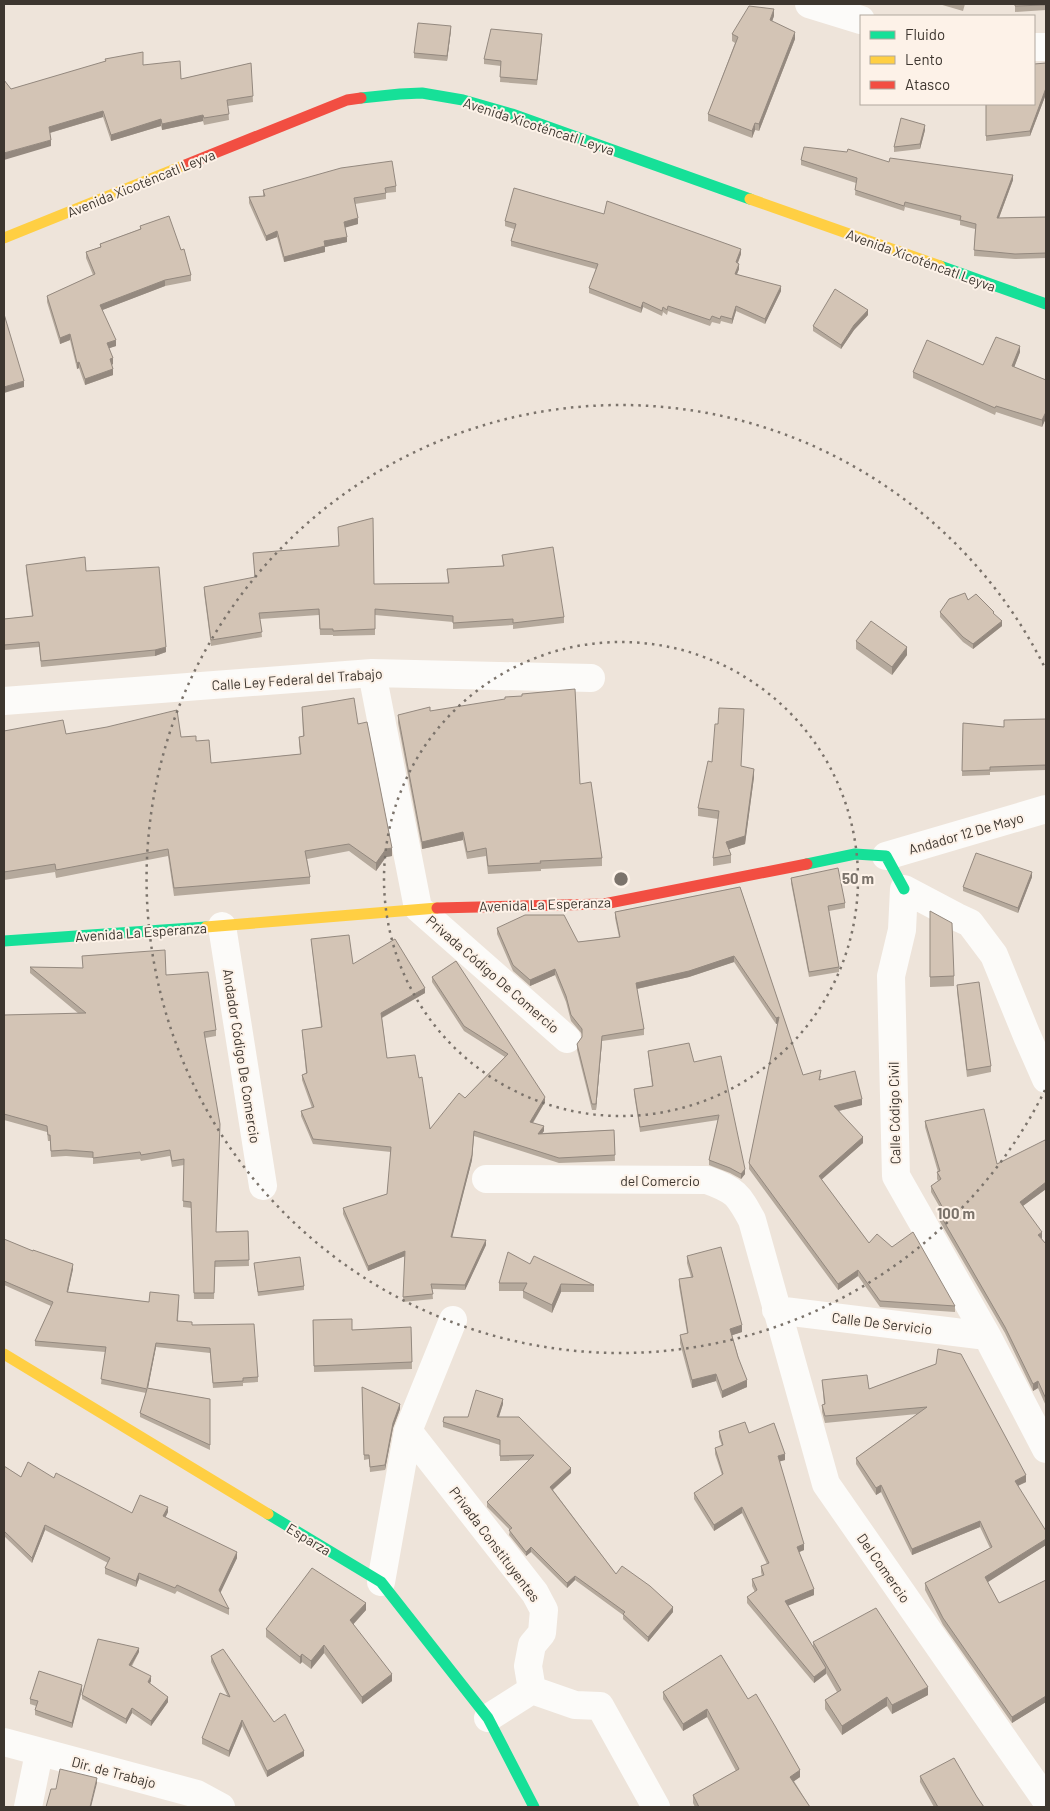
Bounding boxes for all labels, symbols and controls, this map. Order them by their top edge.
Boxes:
legend [860,15,1035,105]
text: Fluido [905,25,945,43]
text: Lento [905,50,943,68]
text: Atasco [905,75,950,93]
street label: Avenida Xicoténcatl Leyva [461,94,617,158]
street label: Avenida Xicoténcatl Leyva [65,146,217,220]
street label: Avenida Xicoténcatl Leyva [844,225,998,295]
street label: Calle Ley Federal del Trabajo [211,665,383,693]
street label: Andador 12 De Mayo [906,808,1026,858]
text: 50 m [842,869,874,887]
centre of rings [612,870,630,888]
street label: Avenida La Esperanza [479,893,611,915]
street label: Privada Código De Comercio [423,912,563,1036]
street label: Avenida La Esperanza [75,919,207,945]
street label: Andador Código De Comercio [220,967,264,1145]
street label: Calle Código Civil [885,1061,903,1165]
street label: del Comercio [620,1172,700,1189]
text: 100 m [937,1204,975,1222]
street label: Calle De Servicio [831,1308,933,1338]
street label: Privada Constituyentes [446,1483,544,1605]
street label: Esparza [284,1519,334,1559]
street label: Del Comercio [854,1530,914,1606]
street label: Dir. de Trabajo [70,1753,158,1791]

